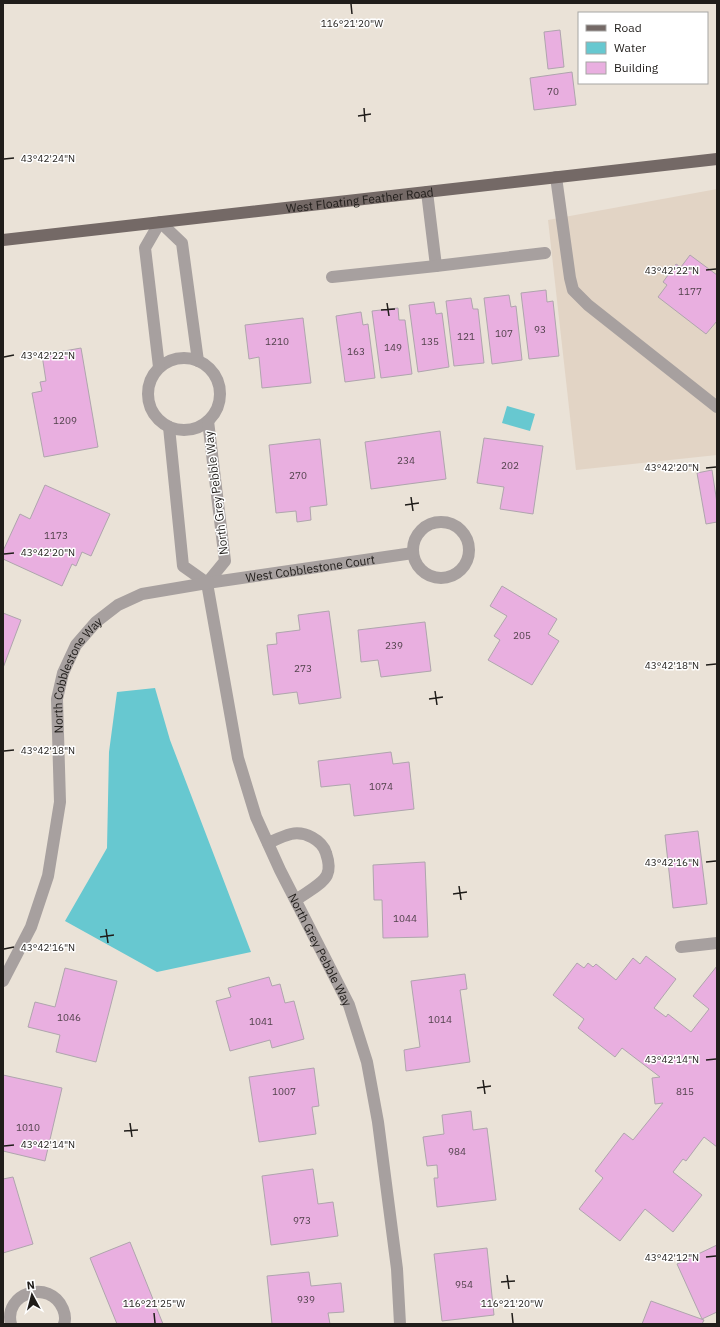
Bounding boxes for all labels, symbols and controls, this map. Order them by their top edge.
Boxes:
legend [578,12,708,84]
text: 116°21'20"W [321,17,383,30]
text: Road [614,20,642,35]
text: Water [614,40,647,55]
text: Building [614,60,659,75]
house number: 70 [547,85,559,98]
text: 43°42'24"N [21,152,75,165]
street label: West Floating Feather Road [285,184,434,215]
text: 43°42'22"N [645,264,699,277]
house number: 1177 [678,285,702,298]
house number: 93 [534,323,546,336]
house number: 107 [495,327,513,340]
house number: 121 [457,330,475,343]
house number: 1210 [265,335,289,348]
house number: 135 [421,335,439,348]
house number: 149 [384,341,402,354]
house number: 163 [347,345,365,358]
text: 43°42'22"N [21,349,75,362]
house number: 1209 [53,414,77,427]
street label: North Grey Pebble Way [201,430,231,556]
house number: 234 [397,454,415,467]
house number: 202 [501,459,519,472]
text: 43°42'20"N [645,461,699,474]
house number: 270 [289,469,307,482]
house number: 1173 [44,529,68,542]
text: 43°42'20"N [21,546,75,559]
street label: West Cobblestone Court [244,551,376,585]
street label: North Cobblestone Way [50,613,105,734]
house number: 205 [513,629,531,642]
house number: 239 [385,639,403,652]
text: 43°42'18"N [645,659,699,672]
house number: 273 [294,662,312,675]
text: 43°42'18"N [21,744,75,757]
house number: 1074 [369,780,393,793]
text: 43°42'16"N [645,856,699,869]
street label: North Grey Pebble Way [286,891,356,1009]
house number: 1044 [393,912,417,925]
text: 43°42'16"N [21,941,75,954]
house number: 1046 [57,1011,81,1024]
house number: 1014 [428,1013,452,1026]
house number: 1041 [249,1015,273,1028]
text: 43°42'14"N [645,1053,699,1066]
house number: 1007 [272,1085,296,1098]
house number: 815 [676,1085,694,1098]
house number: 1010 [16,1121,40,1134]
text: 43°42'14"N [21,1138,75,1151]
house number: 984 [448,1145,466,1158]
house number: 973 [293,1214,311,1227]
text: 43°42'12"N [645,1251,699,1264]
north arrow [12,1275,52,1315]
text: N [26,1278,36,1293]
house number: 954 [455,1278,473,1291]
house number: 939 [297,1293,315,1306]
text: 116°21'25"W [123,1297,185,1310]
text: 116°21'20"W [481,1297,543,1310]

